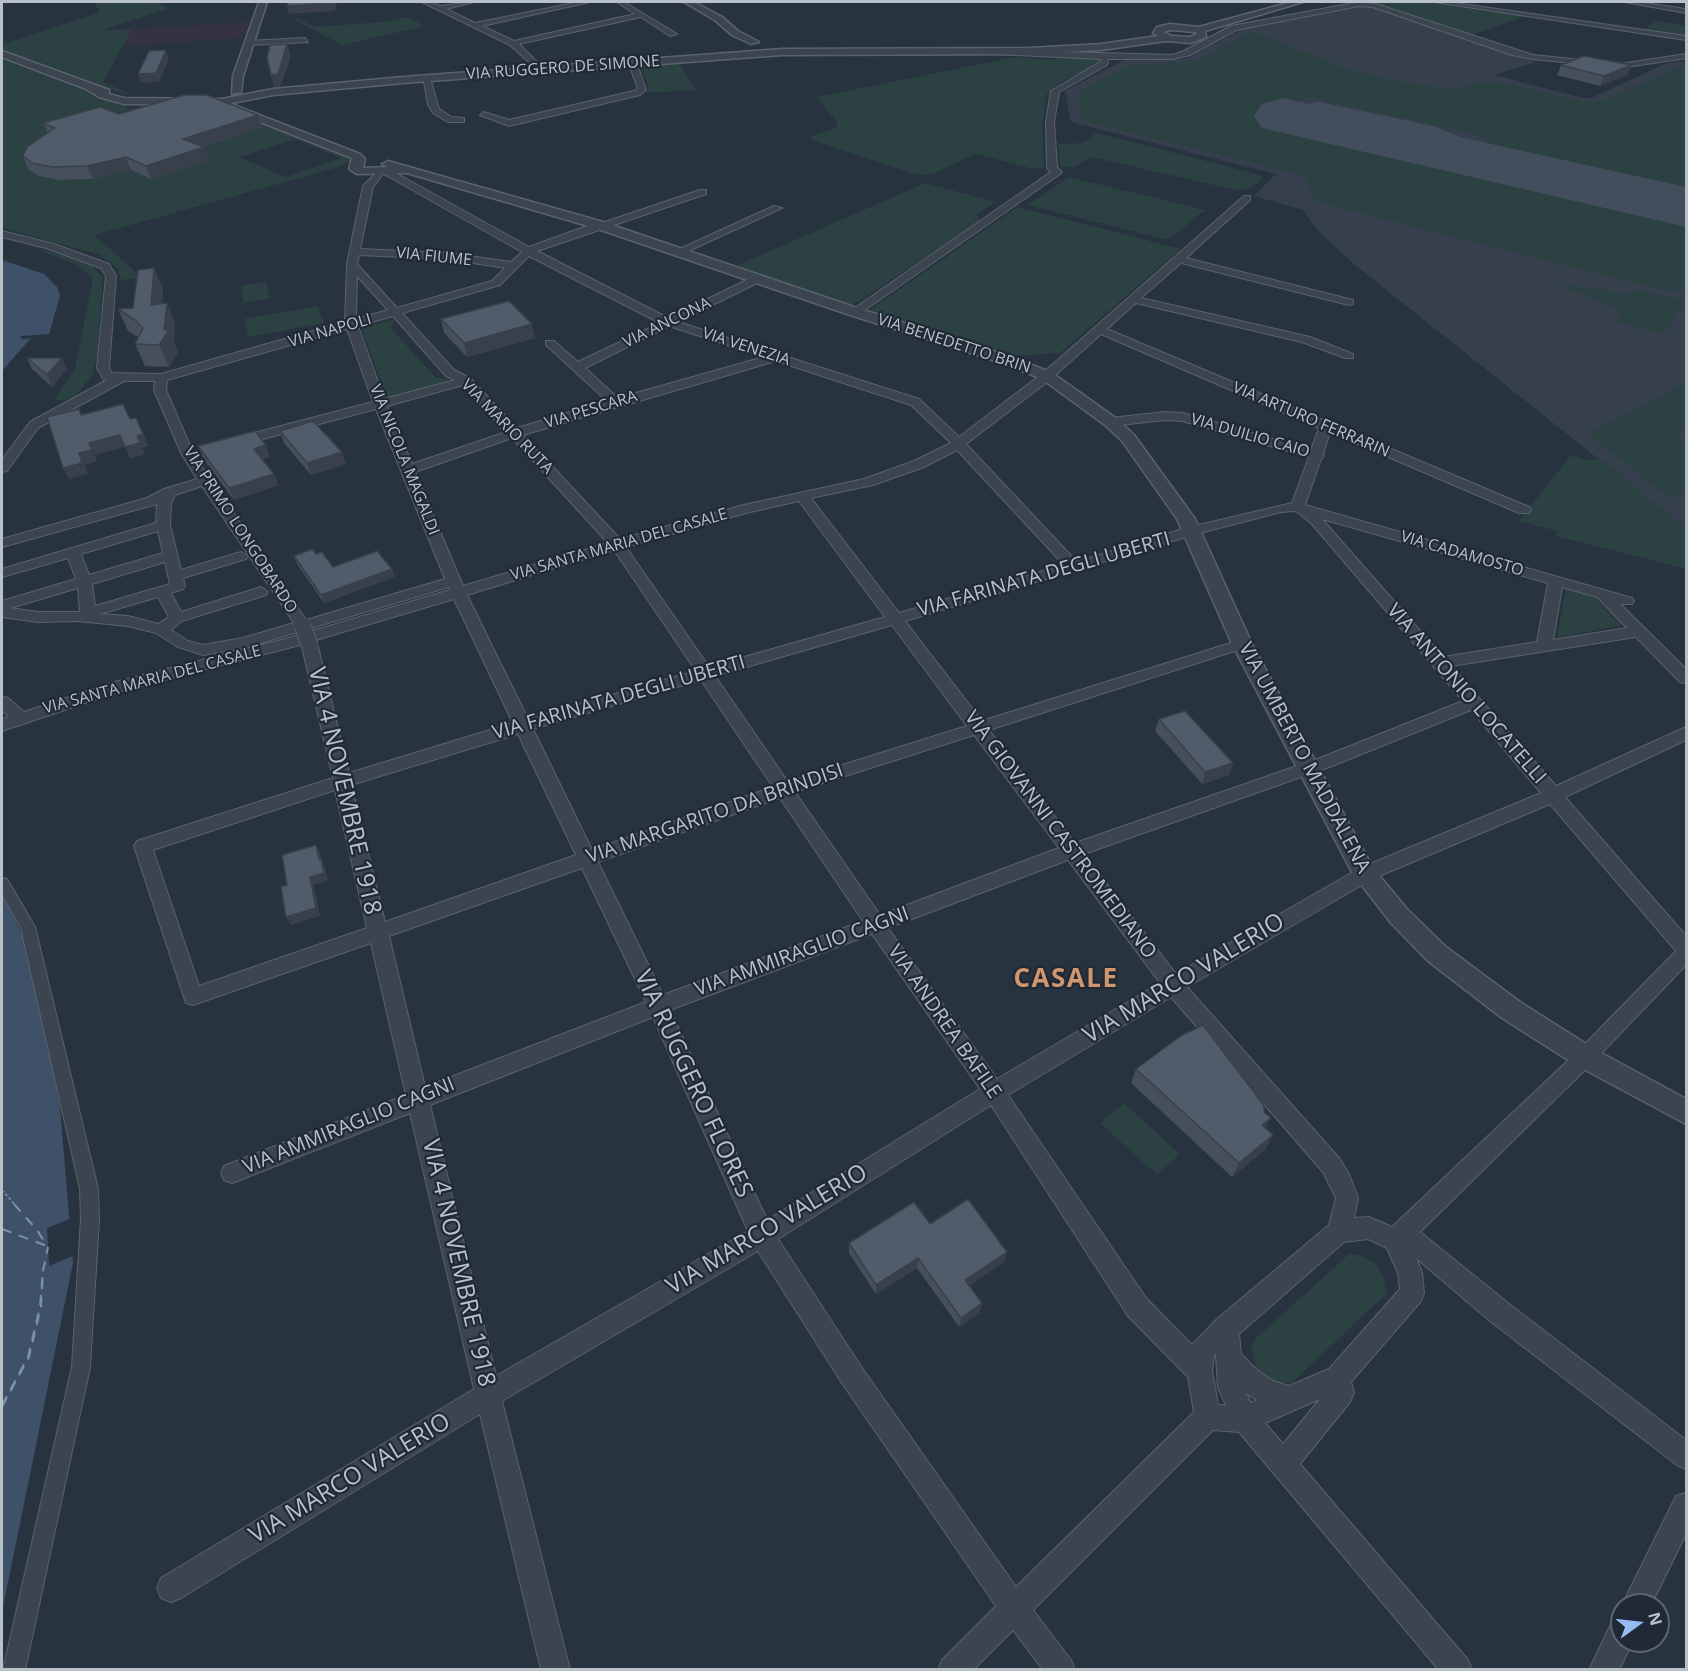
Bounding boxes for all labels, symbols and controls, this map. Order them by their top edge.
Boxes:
street label: VIA RUGGERO DE SIMONE [466,52,660,84]
street label: VIA FIUME [395,243,473,271]
street label: VIA ANCONA [620,294,714,352]
street label: VIA NAPOLI [286,310,374,352]
street label: VIA BENEDETTO BRIN [875,310,1033,378]
street label: VIA VENEZIA [700,324,792,370]
street label: VIA MARIO RUTA [457,376,557,478]
street label: VIA ARTURO FERRARIN [1230,378,1392,462]
street label: VIA NICOLA MAGALDI [365,382,443,538]
street label: VIA PESCARA [542,387,640,433]
street label: VIA DUILIO CAIO [1188,410,1312,462]
street label: VIA PRIMO LONGOBARDO [179,443,301,617]
street label: VIA SANTA MARIA DEL CASALE [508,505,730,585]
street label: VIA FARINATA DEGLI UBERTI [915,527,1173,623]
street label: VIA CADAMOSTO [1398,527,1526,581]
street label: VIA ANTONIO LOCATELLI [1381,599,1551,789]
street label: VIA UMBERTO MADDALENA [1233,639,1375,877]
street label: VIA SANTA MARIA DEL CASALE [41,642,263,718]
street label: VIA FARINATA DEGLI UBERTI [490,650,748,746]
street label: VIA 4 NOVEMBRE 1918 [301,664,387,918]
street label: VIA GIOVANNI CASTROMEDIANO [959,706,1161,964]
street label: VIA MARGARITO DA BRINDISI [583,759,847,869]
street label: VIA AMMIRAGLIO CAGNI [692,902,912,1002]
street label: VIA MARCO VALERIO [1078,908,1290,1050]
street label: VIA ANDREA BAFILE [882,941,1006,1103]
district label: CASALE [1013,964,1119,996]
street label: VIA RUGGERO FLORES [628,966,758,1202]
street label: VIA AMMIRAGLIO CAGNI [240,1072,458,1180]
street label: VIA 4 NOVEMBRE 1918 [415,1136,501,1390]
street label: VIA MARCO VALERIO [661,1159,873,1301]
street label: VIA MARCO VALERIO [244,1408,456,1550]
north arrow [1610,1593,1670,1653]
text: N [1643,1610,1668,1628]

